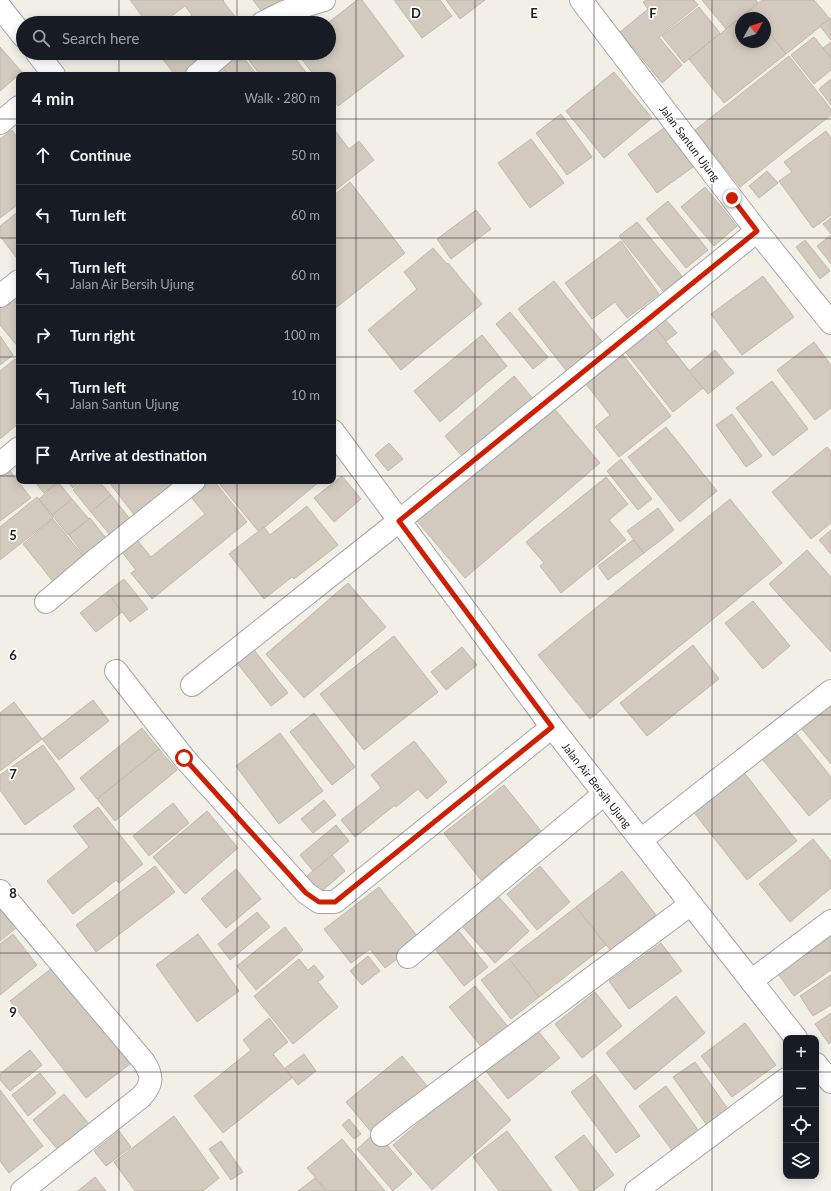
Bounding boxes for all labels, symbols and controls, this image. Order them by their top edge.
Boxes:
text: D [411,5,421,21]
text: E [530,5,538,21]
text: F [649,5,657,21]
north arrow [735,12,771,48]
search box [16,16,336,60]
icon: search [30,27,52,49]
text: Search here [62,29,139,47]
text: 4 min [32,88,74,109]
text: Walk · 280 m [244,90,320,106]
street label: Jalan Santun Ujung [657,102,723,184]
icon: ahead [32,144,54,166]
text: Continue [70,146,131,164]
text: 50 m [291,147,320,163]
route end [723,189,741,207]
icon: left [32,204,54,226]
text: Turn left [70,206,126,224]
text: 60 m [291,207,320,223]
text: Turn left [70,258,126,276]
icon: left [32,264,54,286]
text: 60 m [291,267,320,283]
text: Jalan Air Bersih Ujung [70,276,194,292]
icon: right [32,324,54,346]
text: Turn right [70,326,135,344]
text: 100 m [283,327,320,343]
text: Turn left [70,378,126,396]
icon: left [32,384,54,406]
text: 10 m [291,387,320,403]
text: Jalan Santun Ujung [70,396,179,412]
icon: arrive [32,444,54,466]
text: Arrive at destination [70,446,207,464]
text: 5 [9,527,17,543]
text: 6 [9,647,17,663]
street label: Jalan Air Bersih Ujung [560,740,635,831]
route start [175,749,193,767]
text: 7 [9,766,17,782]
text: 8 [9,885,17,901]
text: 9 [9,1004,17,1020]
map controls [783,1035,819,1179]
button: + [783,1035,819,1071]
button: − [783,1071,819,1107]
button: locate [783,1107,819,1143]
button: layers [783,1143,819,1179]

